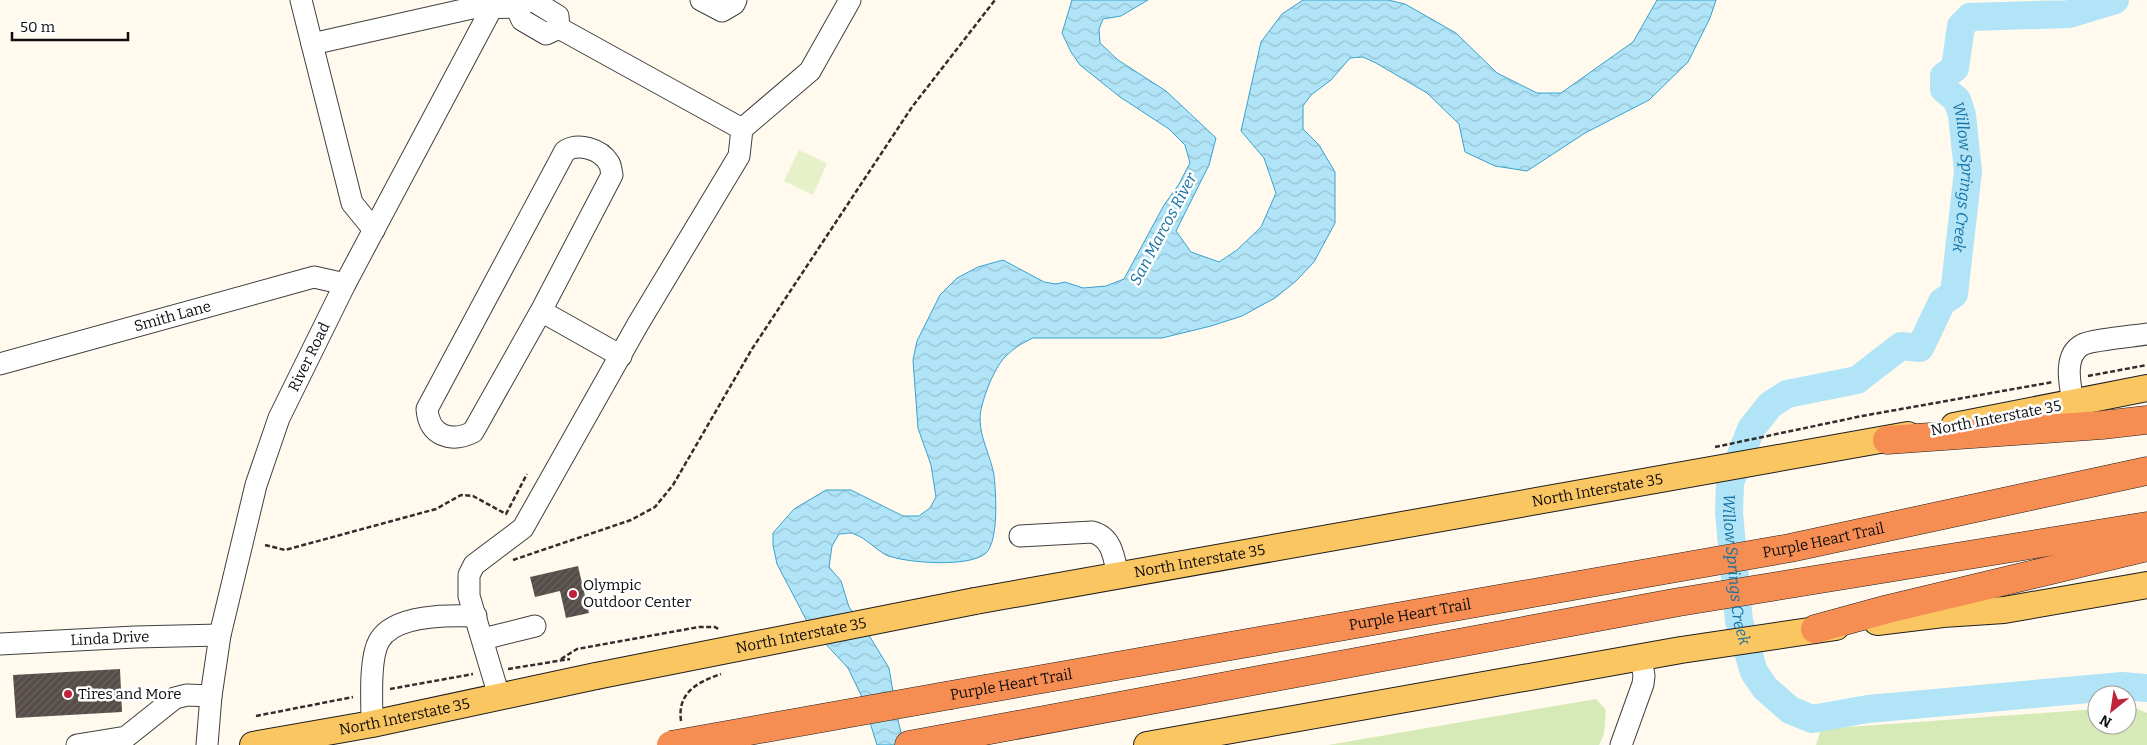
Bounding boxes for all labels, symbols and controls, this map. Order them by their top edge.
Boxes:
scale bar [12,10,129,42]
text: 50 m [20,18,56,36]
water label: Willow Springs Creek [1949,99,1978,254]
water label: San Marcos River [1126,168,1201,288]
street label: Smith Lane [132,297,213,335]
street label: River Road [285,319,334,394]
street label: North Interstate 35 [1929,396,2063,440]
street label: North Interstate 35 [1530,470,1664,511]
water label: Willow Springs Creek [1719,494,1755,647]
street label: Purple Heart Trail [1761,519,1886,562]
street label: North Interstate 35 [1132,541,1266,582]
place label: Olympic Outdoor Center [583,576,692,611]
marker: Olympic Outdoor Center [567,588,579,600]
street label: Purple Heart Trail [1347,595,1473,634]
street label: North Interstate 35 [734,614,868,657]
street label: Linda Drive [70,628,150,649]
street label: Purple Heart Trail [949,665,1074,704]
place label: Tires and More [78,685,181,703]
north arrow [2087,685,2137,735]
marker: Tires and More [62,688,74,700]
street label: North Interstate 35 [338,694,471,739]
text: N [2097,711,2115,731]

